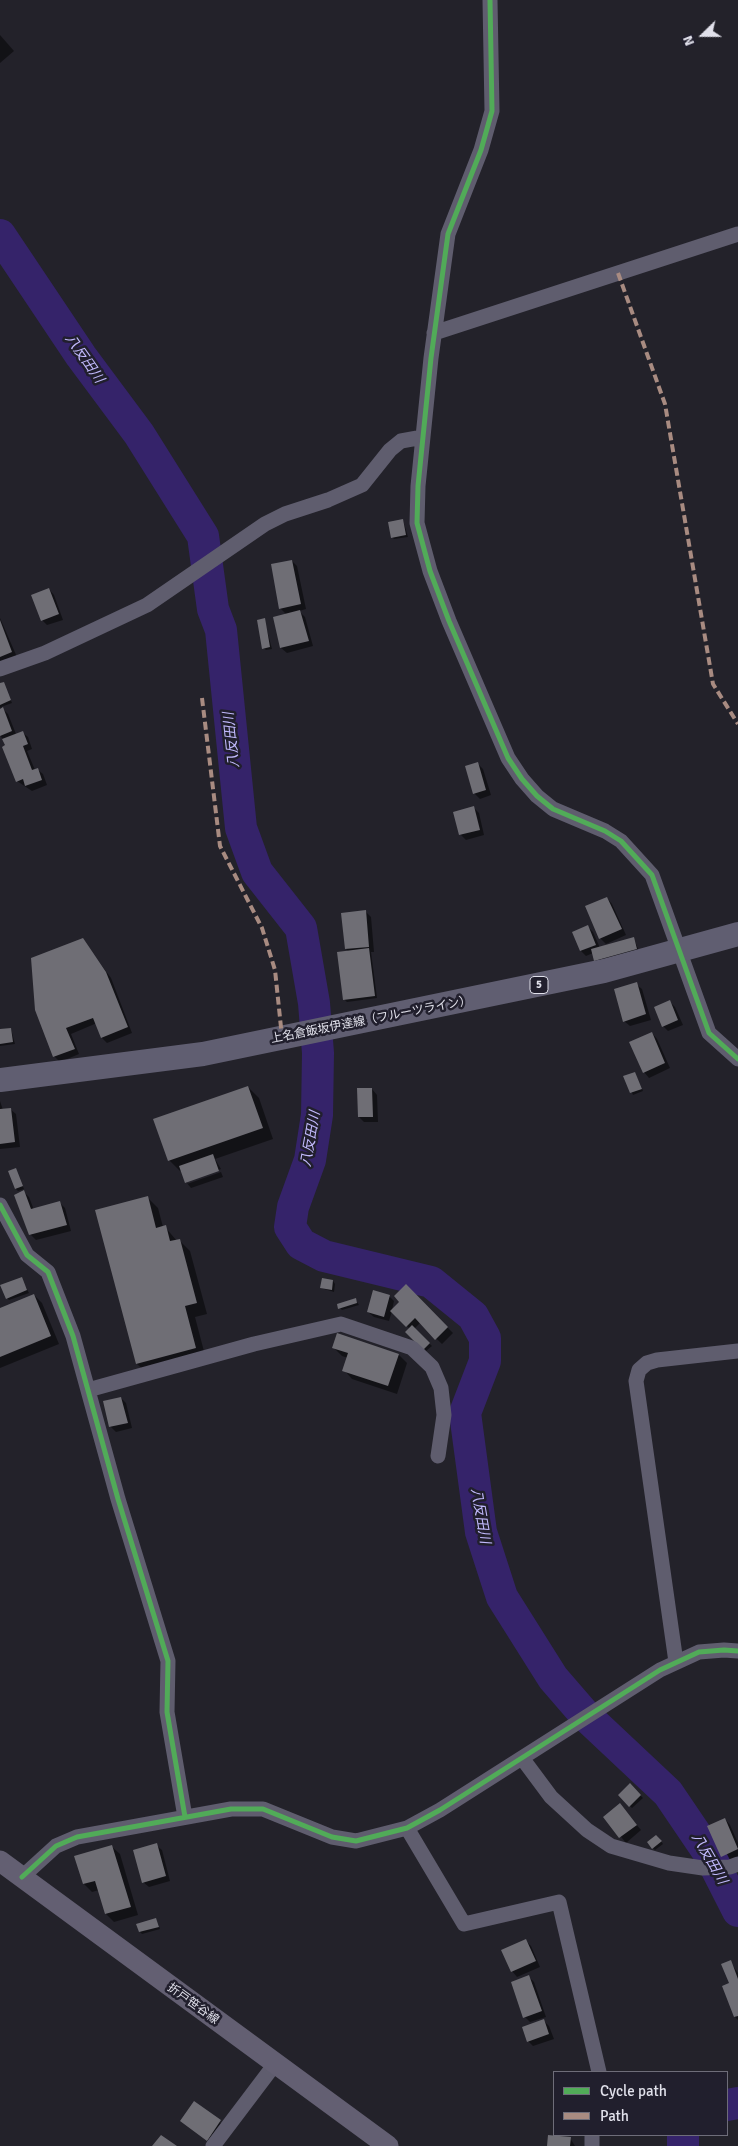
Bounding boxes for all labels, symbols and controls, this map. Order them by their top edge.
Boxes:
north arrow [678,10,728,60]
text: N [679,33,698,49]
water label: 八反田川 [61,331,107,387]
water label: 八反田川 [221,711,243,769]
road number: 5 [530,976,548,994]
street label: 上名倉飯坂伊達線（フルーツライン） [270,993,472,1047]
water label: 八反田川 [298,1110,324,1168]
water label: 八反田川 [467,1487,493,1545]
water label: 八反田川 [688,1831,730,1887]
street label: 折戸笹谷線 [164,1981,222,2027]
legend [553,2071,728,2136]
text: Cycle path [600,2082,667,2100]
text: Path [600,2107,629,2125]

